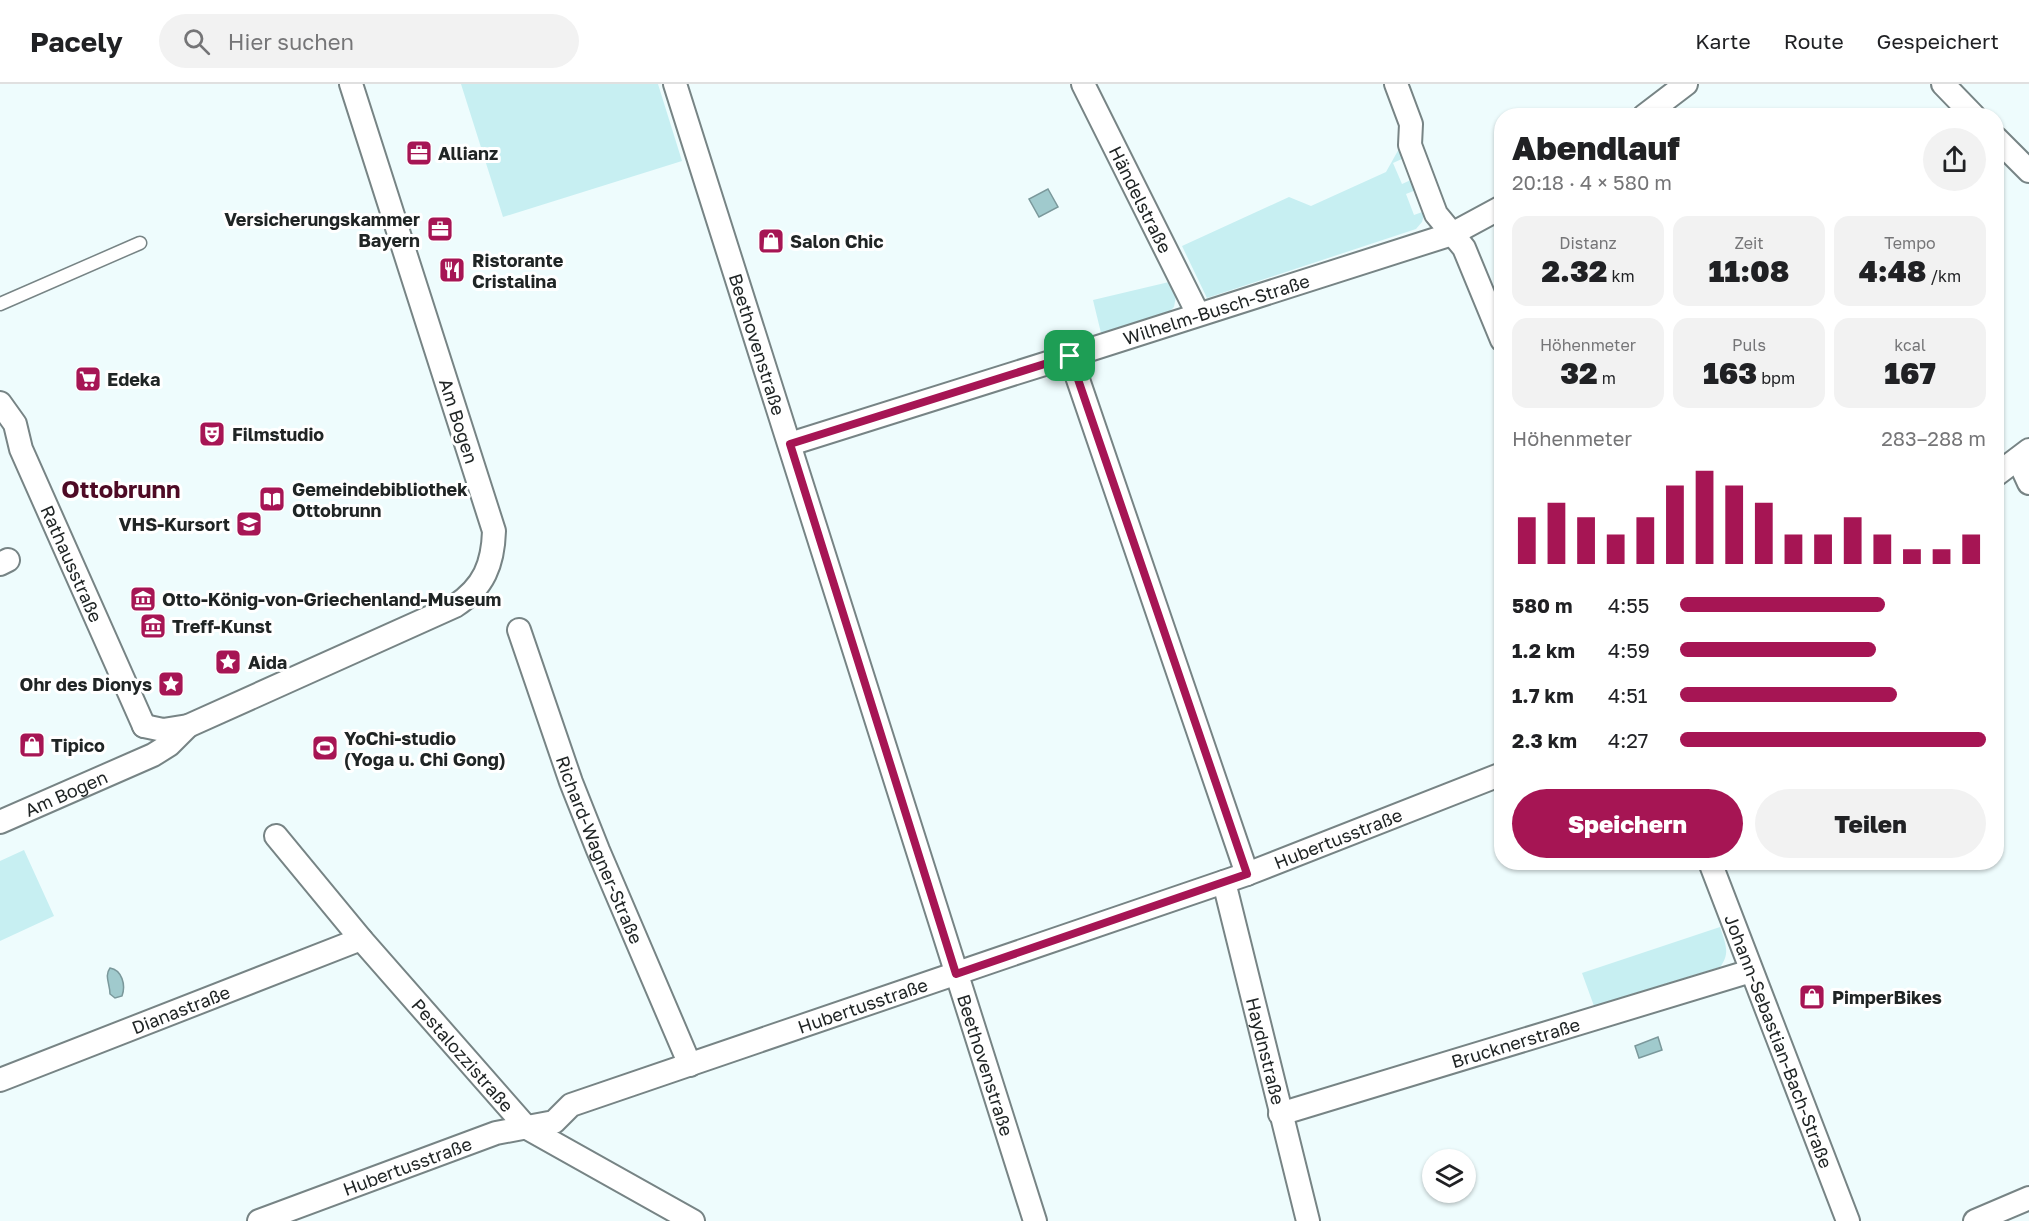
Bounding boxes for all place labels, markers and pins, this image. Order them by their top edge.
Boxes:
office icon: Allianz [404,138,434,168]
place label: Allianz [438,142,498,164]
place label: Versicherungskammer Bayern [224,208,420,251]
office icon: Versicherungskammer Bayern [425,214,455,244]
shop icon: Salon Chic [756,226,786,256]
place label: Salon Chic [790,230,884,252]
place label: Ristorante Cristalina [472,249,564,292]
restaurant icon: Ristorante Cristalina [437,255,467,285]
pin [1044,330,1095,381]
supermarket icon: Edeka [73,364,103,394]
place label: Edeka [107,368,161,390]
theatre icon: Filmstudio [197,419,227,449]
place label: Filmstudio [232,423,324,445]
place label: Gemeindebibliothek Ottobrunn [292,478,468,521]
library icon: Gemeindebibliothek Ottobrunn [257,484,287,514]
school or university icon: VHS-Kursort [234,509,264,539]
place label: VHS-Kursort [119,513,230,535]
museum icon: Otto-König-von-Griechenland-Museum [128,584,158,614]
place label: Otto-König-von-Griechenland-Museum [162,588,501,610]
museum icon: Treff-Kunst [138,611,168,641]
place label: Treff-Kunst [172,615,272,637]
place icon: Aida [213,647,243,677]
place label: Aida [248,651,287,673]
place icon: Ohr des Dionys [156,669,186,699]
place label: Ohr des Dionys [20,673,152,695]
place label: YoChi-studio (Yoga u. Chi Gong) [344,727,506,770]
shop icon: Tipico [17,730,47,760]
sports icon: YoChi-studio (Yoga u. Chi Gong) [310,733,340,763]
place label: Tipico [51,734,105,756]
shop icon: PimperBikes [1797,982,1827,1012]
place label: PimperBikes [1832,986,1942,1008]

